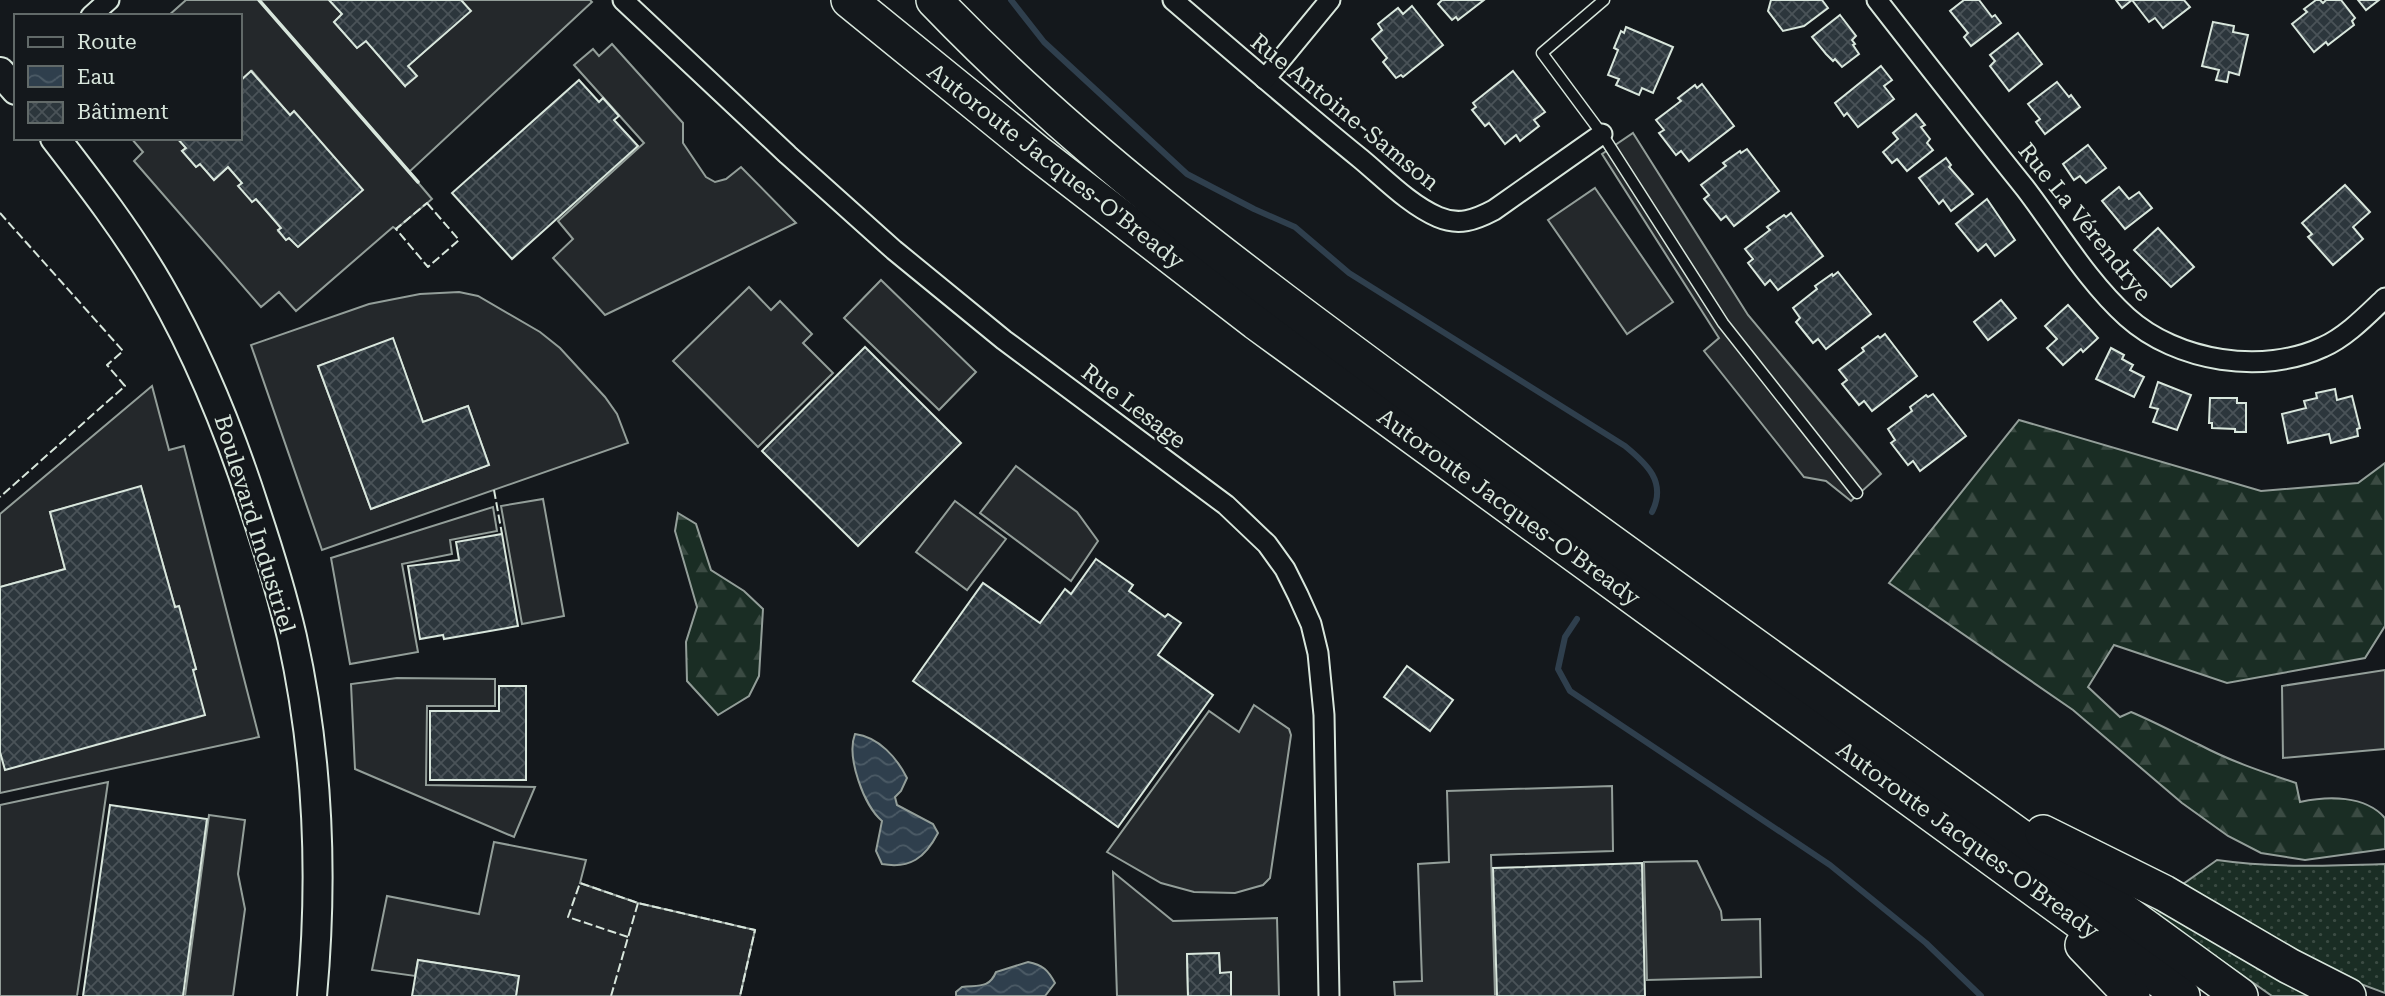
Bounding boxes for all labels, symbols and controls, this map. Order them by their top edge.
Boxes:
legend [14,14,242,140]
street label: Rue Antoine-Samson [1245,28,1444,197]
text: Route [77,30,136,54]
street label: Autoroute Jacques-O'Bready [922,58,1190,275]
text: Eau [77,65,115,89]
text: Bâtiment [77,100,169,124]
street label: Rue La Vérendrye [2013,138,2157,307]
street label: Rue Lesage [1076,358,1191,454]
street label: Autoroute Jacques-O'Bready [1372,403,1646,612]
street label: Boulevard Industriel [208,412,301,637]
street label: Autoroute Jacques-O'Bready [1831,736,2105,945]

